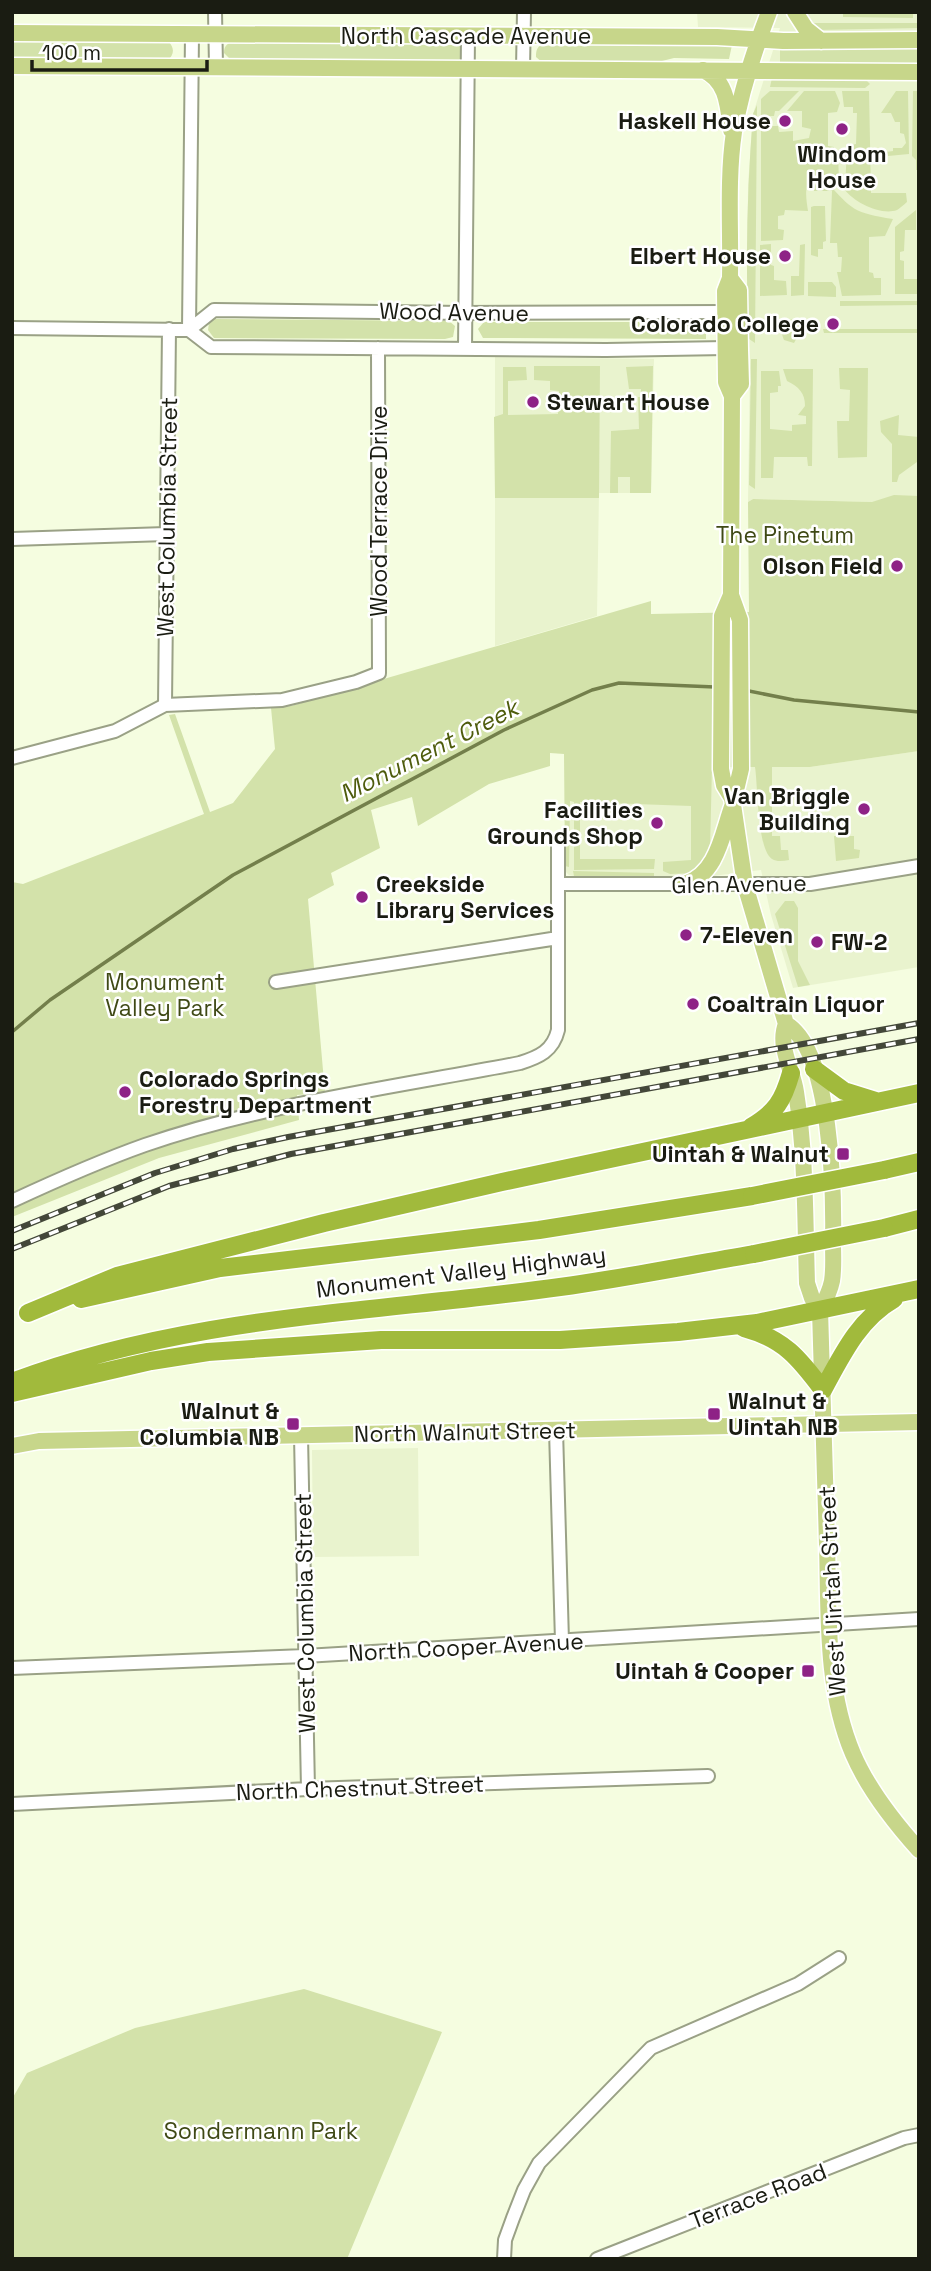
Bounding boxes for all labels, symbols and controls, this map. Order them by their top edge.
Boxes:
street label: North Cascade Avenue [341,21,591,51]
scale bar [32,28,206,72]
text: 100 m [42,39,101,66]
place label: Haskell House [618,106,771,136]
marker: Haskell House [777,113,793,129]
marker: Windom House [834,121,850,137]
place label: Windom House [797,139,887,195]
place label: Elbert House [630,241,771,271]
marker: Elbert House [777,248,793,264]
street label: Wood Avenue [379,296,529,328]
place label: Colorado College [631,309,819,339]
marker: Colorado College [825,316,841,332]
place label: Stewart House [547,387,710,417]
marker: Stewart House [525,394,541,410]
street label: West Columbia Street [150,397,184,637]
street label: Wood Terrace Drive [364,405,394,617]
park label: The Pinetum [716,520,854,550]
place label: Olson Field [763,551,883,581]
marker: Olson Field [889,558,905,574]
water label: Monument Creek [334,691,526,809]
place label: Van Briggle Building [724,781,850,837]
place label: Facilities Grounds Shop [487,795,643,851]
marker: Van Briggle Building [856,801,872,817]
marker: Facilities Grounds Shop [649,815,665,831]
street label: Glen Avenue [671,868,807,900]
place label: Creekside Library Services [376,869,554,925]
marker: Creekside Library Services [354,889,370,905]
place label: 7-Eleven [700,920,793,950]
marker: 7-Eleven [678,927,694,943]
place label: FW-2 [831,927,887,957]
marker: FW-2 [809,934,825,950]
park label: Monument Valley Park [105,967,225,1023]
place label: Coaltrain Liquor [707,989,885,1019]
marker: Coaltrain Liquor [685,996,701,1012]
place label: Colorado Springs Forestry Department [139,1064,372,1120]
marker: Colorado Springs Forestry Department [117,1084,133,1100]
place label: Uintah & Walnut [652,1139,829,1169]
marker: Uintah & Walnut [835,1146,851,1162]
street label: Monument Valley Highway [314,1239,608,1305]
place label: Walnut & Uintah NB [728,1386,838,1442]
place label: Walnut & Columbia NB [140,1396,279,1452]
marker: Walnut & Uintah NB [706,1406,722,1422]
street label: North Walnut Street [354,1415,576,1449]
marker: Walnut & Columbia NB [285,1416,301,1432]
street label: West Uintah Street [812,1485,852,1697]
street label: West Columbia Street [288,1493,322,1733]
street label: North Cooper Avenue [347,1626,585,1668]
place label: Uintah & Cooper [615,1656,794,1686]
marker: Uintah & Cooper [800,1663,816,1679]
street label: North Chestnut Street [235,1769,485,1807]
park label: Sondermann Park [164,2116,358,2146]
street label: Terrace Road [685,2156,831,2236]

